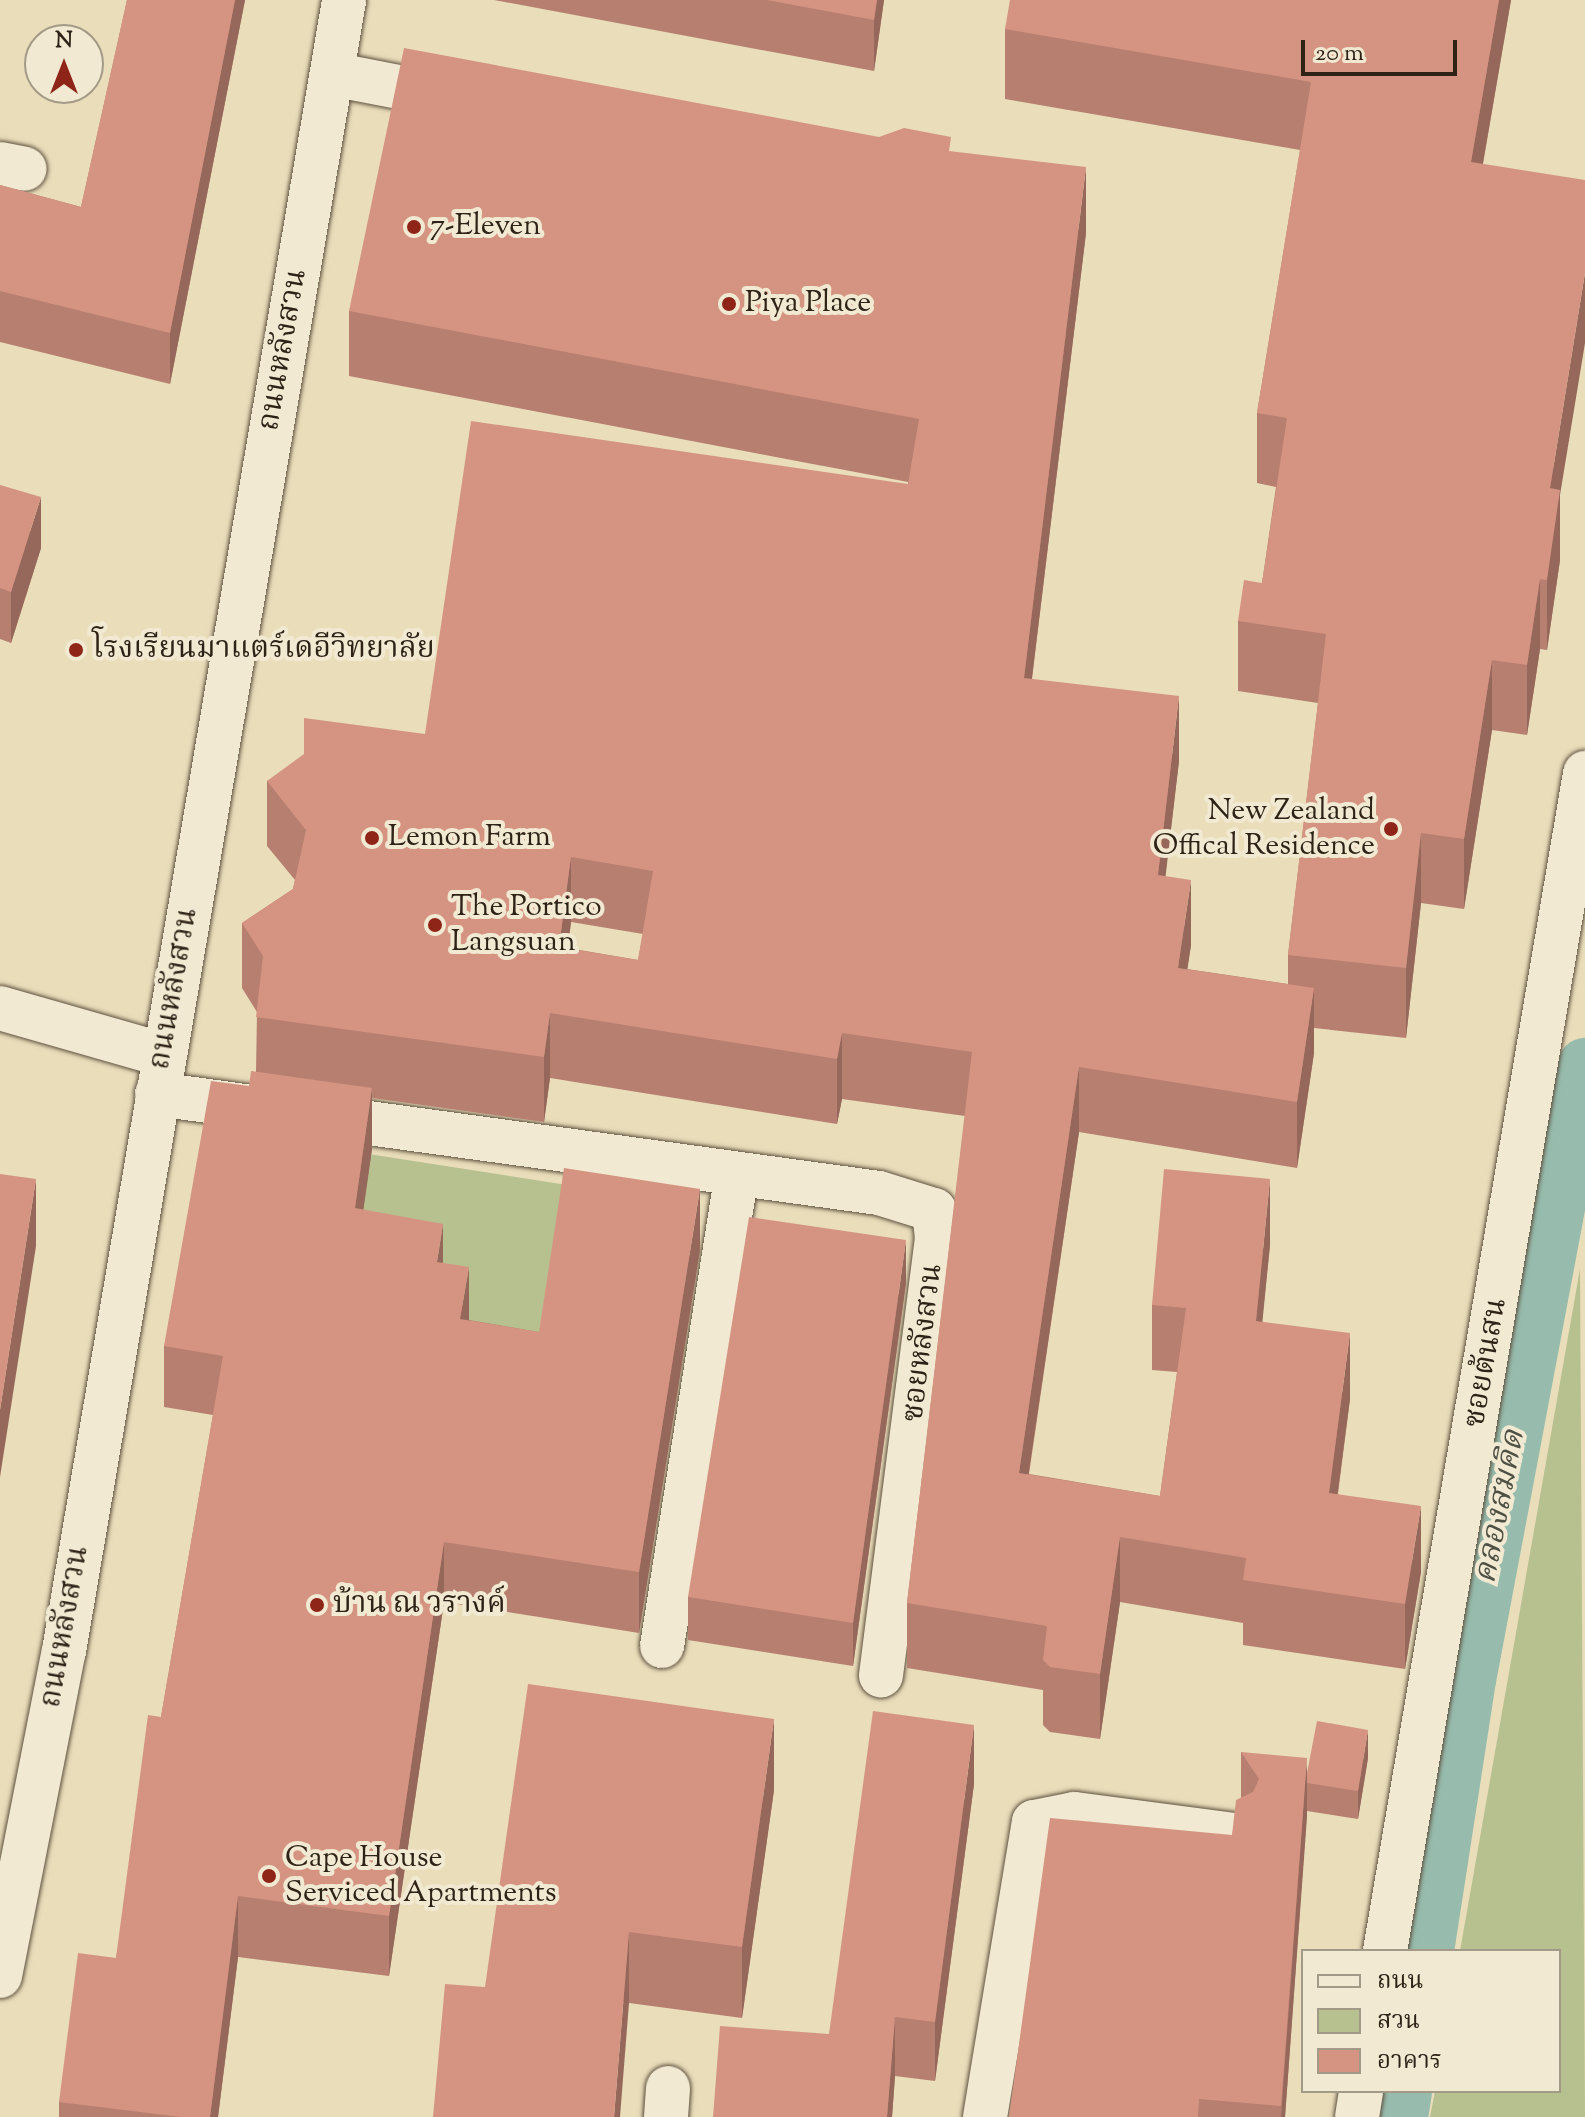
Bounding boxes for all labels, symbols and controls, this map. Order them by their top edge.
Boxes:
north arrow [24,24,104,104]
scale bar [1305,24,1461,74]
text: N [55,26,73,58]
text: 20 m [1315,37,1364,71]
place label: 7-Eleven [430,209,541,245]
marker: 7-Eleven [405,218,423,236]
street label: ถนนหลังสวน [252,266,316,434]
place label: Piya Place [745,286,871,322]
marker: Piya Place [720,295,738,313]
place label: โรงเรียนมาแตร์เดอีวิทยาลัย [92,632,435,668]
marker: โรงเรียนมาแตร์เดอีวิทยาลัย [67,641,85,659]
place label: New Zealand Offical Residence [1153,794,1375,864]
place label: Lemon Farm [388,820,551,856]
marker: New Zealand Offical Residence [1382,820,1400,838]
marker: Lemon Farm [363,829,381,847]
place label: The Portico Langsuan [451,890,602,960]
street label: ถนนหลังสวน [143,905,207,1073]
marker: The Portico Langsuan [426,916,444,934]
street label: ซอยหลังสวน [896,1262,952,1424]
street label: ซอยต้นสน [1458,1295,1516,1431]
water label: คลองสมคิด [1467,1427,1535,1587]
street label: ถนนหลังสวน [34,1543,98,1711]
place label: บ้าน ณ วรางค์ [333,1587,506,1623]
marker: บ้าน ณ วรางค์ [308,1596,326,1614]
place label: Cape House Serviced Apartments [285,1841,557,1912]
marker: Cape House Serviced Apartments [260,1867,278,1885]
legend [1301,1949,1561,2093]
text: ถนน [1377,1965,1423,1999]
text: สวน [1377,2005,1420,2039]
text: อาคาร [1377,2045,1442,2079]

